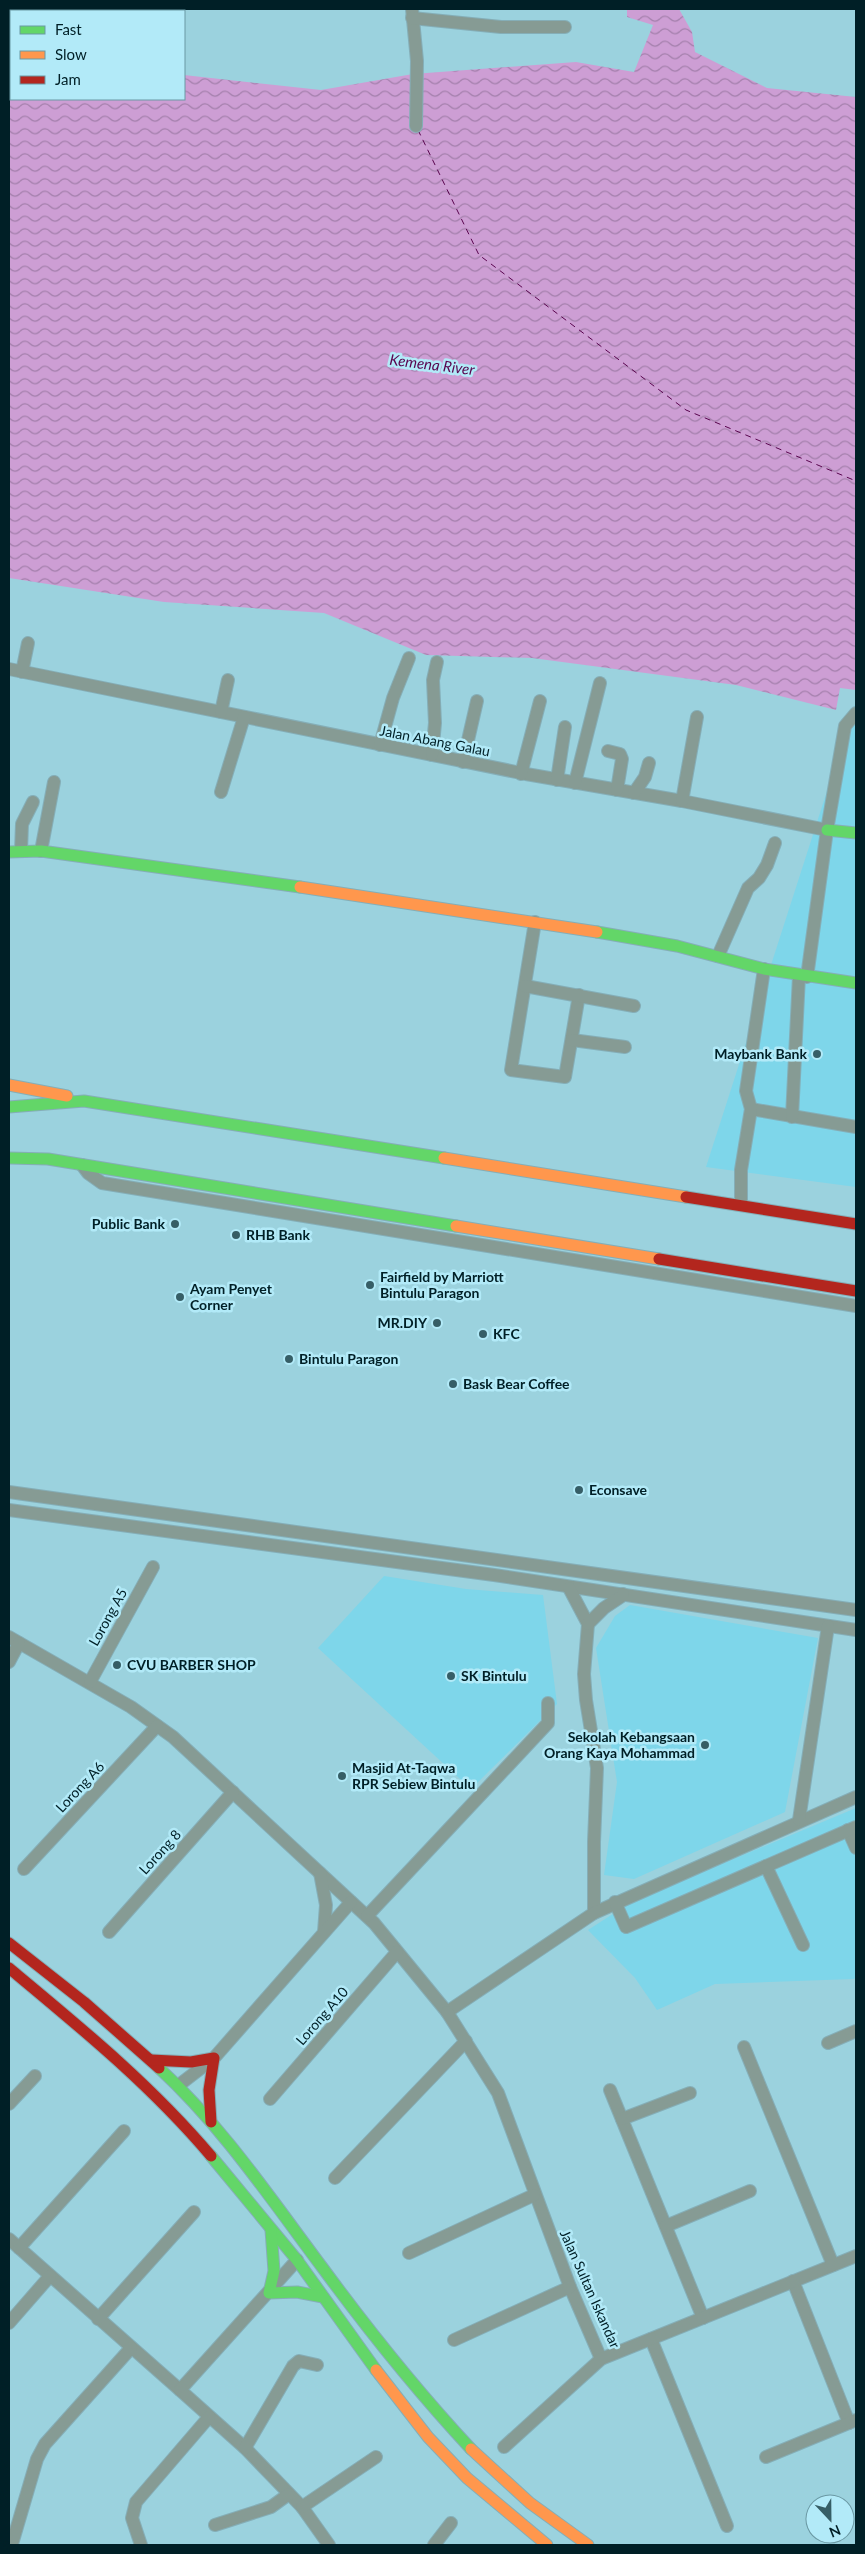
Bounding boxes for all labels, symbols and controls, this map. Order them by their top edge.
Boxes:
legend [10,10,185,100]
text: Fast [55,20,82,38]
text: Slow [55,45,87,63]
text: Jam [55,70,81,88]
water label: Kemena River [389,350,476,378]
street label: Jalan Abang Galau [379,721,492,760]
place label: Maybank Bank [714,1045,808,1062]
marker: Maybank Bank [811,1048,823,1060]
place label: Public Bank [92,1215,166,1232]
marker: Public Bank [169,1218,181,1230]
place label: RHB Bank [246,1226,311,1243]
marker: RHB Bank [230,1229,242,1241]
place label: Fairfield by Marriott Bintulu Paragon [380,1268,504,1301]
marker: Fairfield by Marriott Bintulu Paragon [364,1279,376,1291]
place label: Ayam Penyet Corner [189,1280,273,1313]
marker: Ayam Penyet Corner [174,1291,186,1303]
place label: MR.DIY [378,1314,428,1331]
marker: MR.DIY [431,1317,443,1329]
place label: KFC [493,1325,520,1342]
marker: KFC [477,1328,489,1340]
place label: Bintulu Paragon [299,1350,398,1367]
marker: Bintulu Paragon [283,1353,295,1365]
place label: Bask Bear Coffee [463,1375,570,1392]
marker: Bask Bear Coffee [447,1378,459,1390]
place label: Econsave [589,1481,648,1498]
marker: Econsave [573,1484,585,1496]
street label: Lorong A5 [85,1585,130,1649]
place label: CVU BARBER SHOP [127,1656,256,1673]
marker: CVU BARBER SHOP [111,1659,123,1671]
place label: SK Bintulu [461,1667,527,1684]
marker: SK Bintulu [445,1670,457,1682]
place label: Sekolah Kebangsaan Orang Kaya Mohammad [544,1728,695,1761]
marker: Sekolah Kebangsaan Orang Kaya Mohammad [699,1739,711,1751]
street label: Lorong A6 [52,1758,107,1816]
place label: Masjid At-Taqwa RPR Sebiew Bintulu [352,1759,475,1792]
marker: Masjid At-Taqwa RPR Sebiew Bintulu [336,1770,348,1782]
street label: Lorong 8 [135,1826,184,1877]
street label: Lorong A10 [292,1983,351,2048]
street label: Jalan Sultan Iskandar [557,2227,624,2351]
north arrow [805,2494,855,2544]
text: N [827,2522,843,2541]

